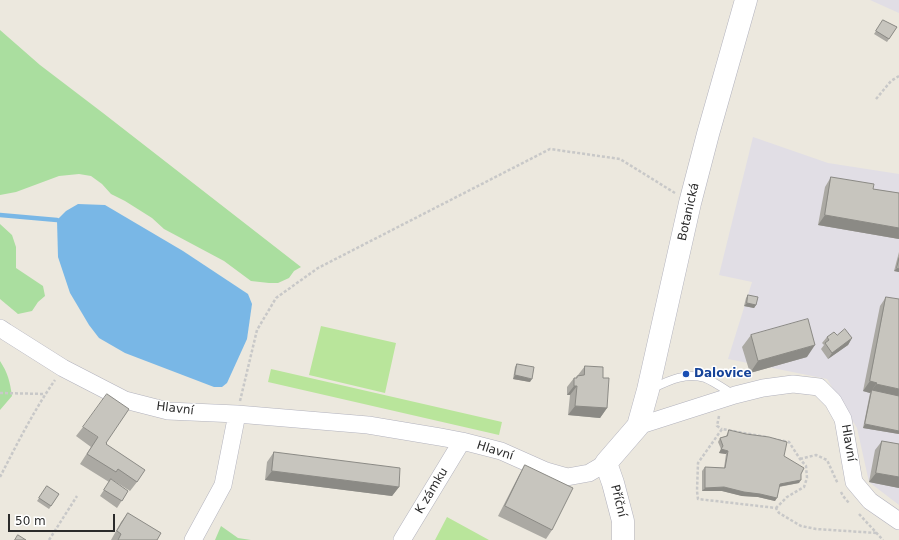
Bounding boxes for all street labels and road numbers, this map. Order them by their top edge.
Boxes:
street label: Botanická [675,182,703,242]
street label: Hlavní [155,400,195,418]
street label: Hlavní [838,423,858,463]
street label: Hlavní [475,438,515,464]
street label: K zámku [413,465,451,517]
street label: Příční [607,483,629,519]

